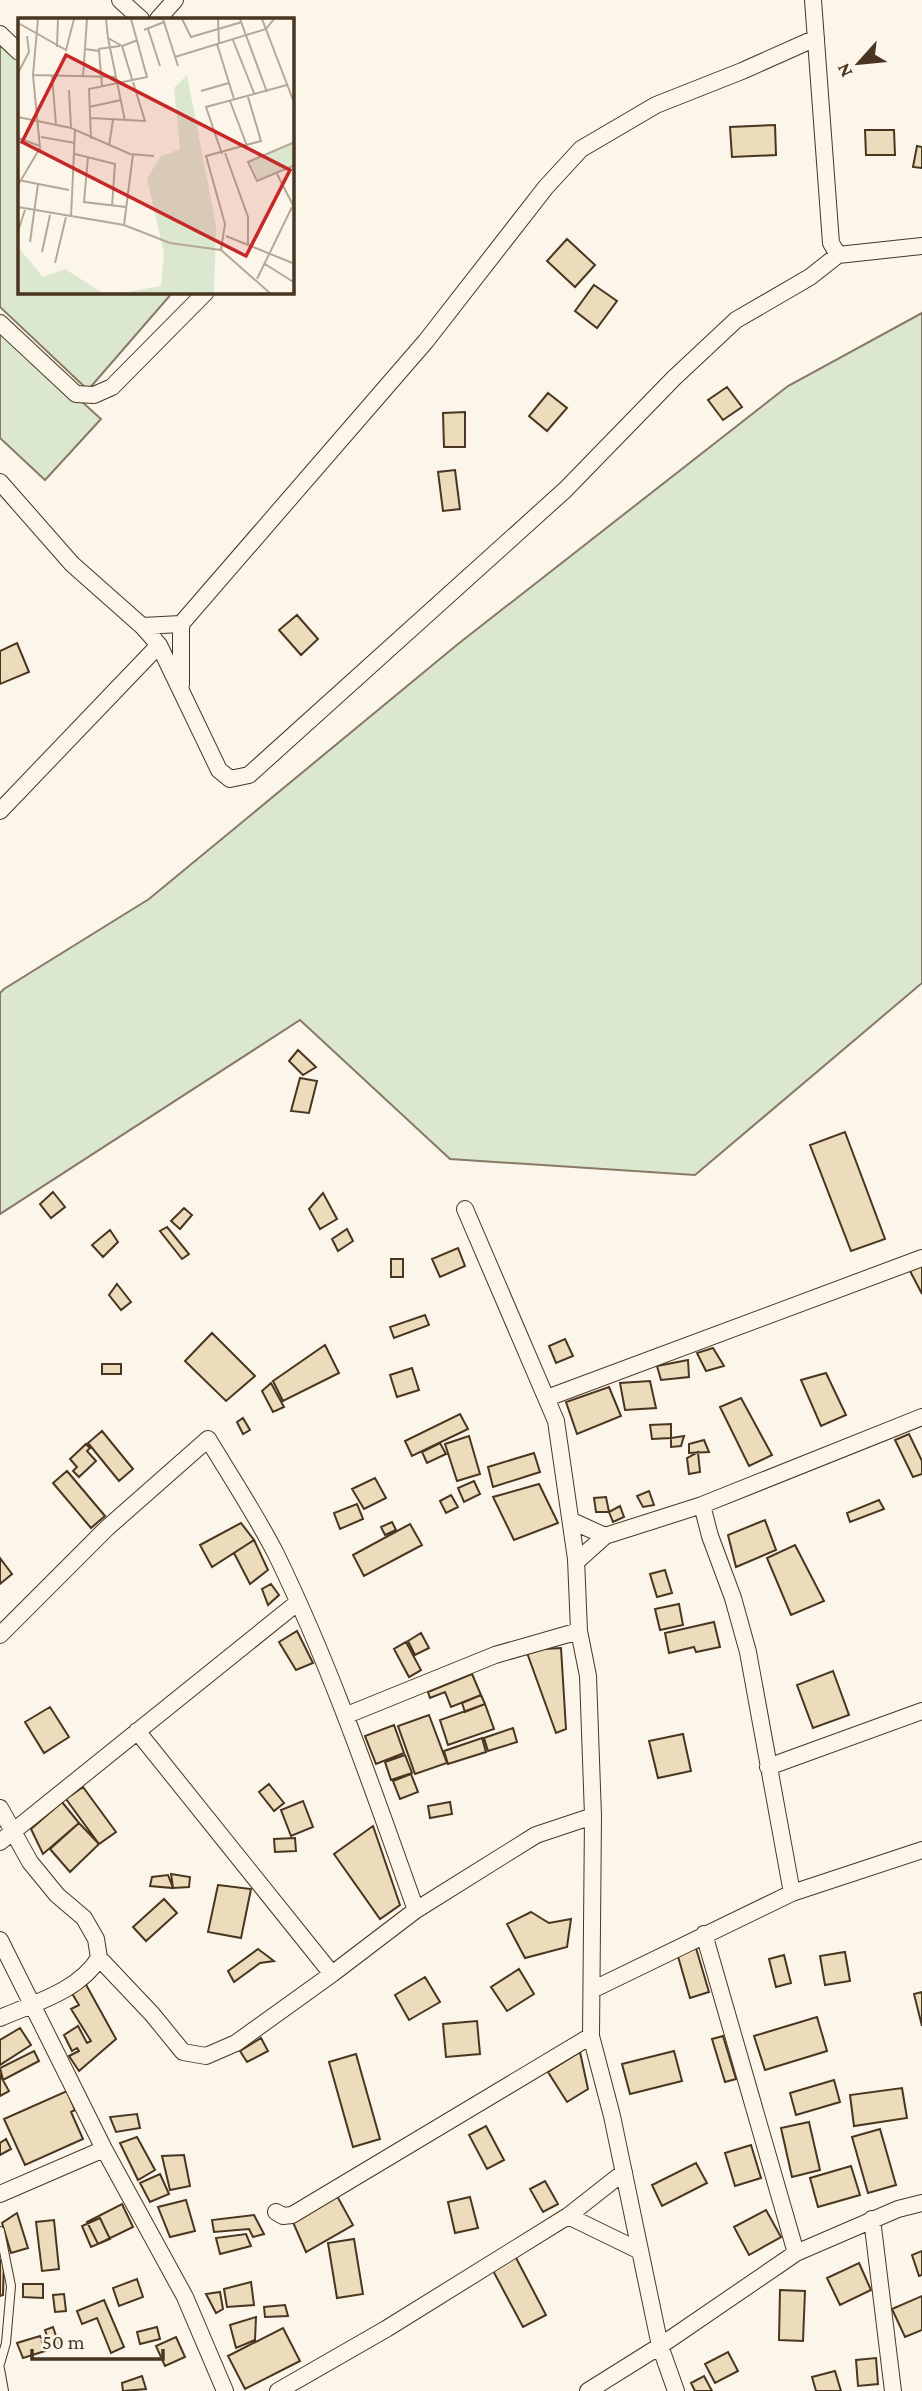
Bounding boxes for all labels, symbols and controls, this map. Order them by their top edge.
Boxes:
inset map [18,18,294,294]
north arrow [824,28,894,98]
text: N [832,60,857,81]
scale bar [32,2318,163,2362]
text: 50 m [42,2330,85,2354]

